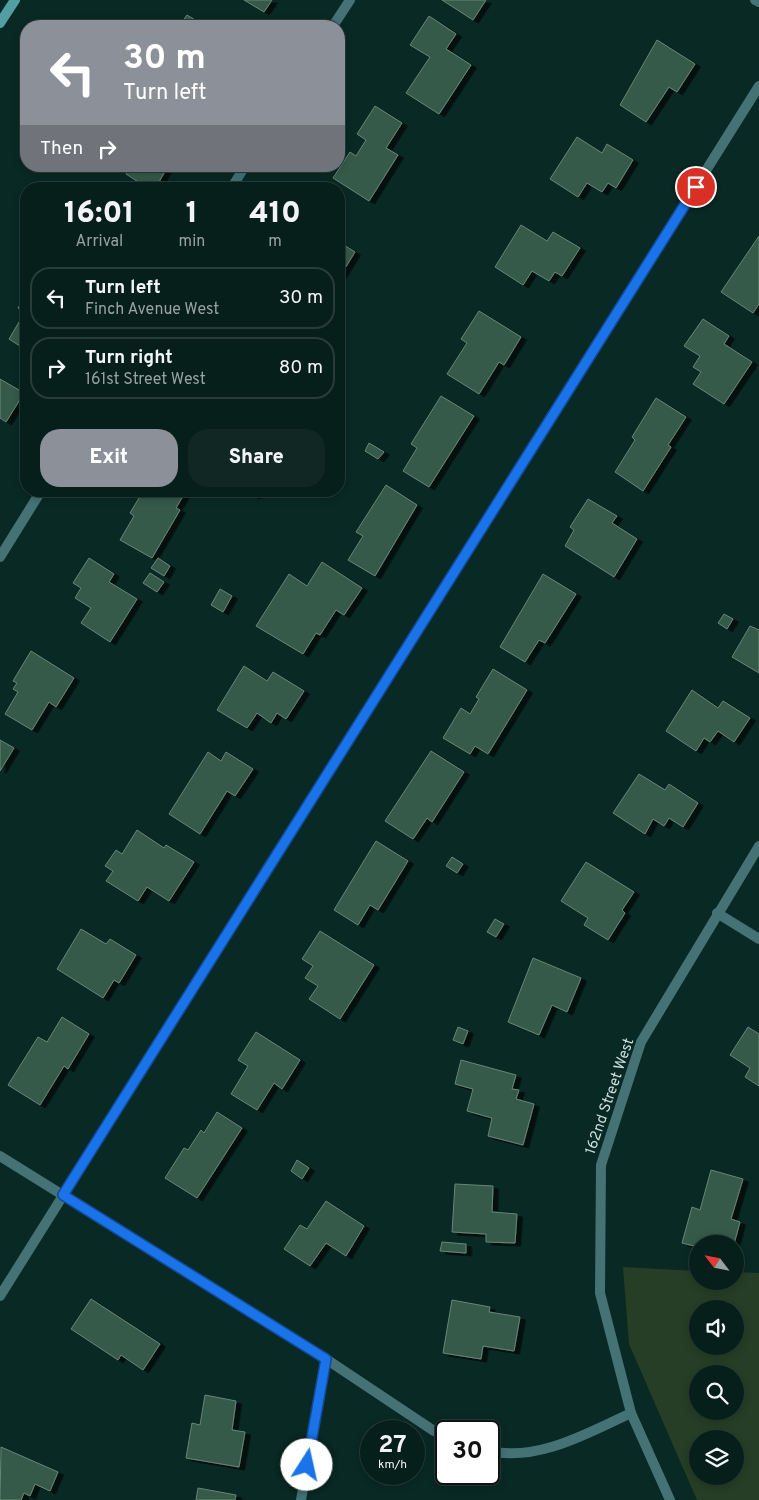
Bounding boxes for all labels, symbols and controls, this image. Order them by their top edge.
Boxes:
text: 30 m [123,37,206,81]
icon: left [40,40,105,105]
text: Turn left [123,80,206,107]
icon: right [93,135,121,163]
text: Then [40,137,83,161]
pin [675,166,717,208]
icon: arrive [682,173,710,201]
text: 16:01 [64,196,135,233]
text: 1 [186,196,198,233]
text: 410 [249,196,301,233]
text: Arrival [75,232,123,252]
text: min [179,232,205,252]
text: m [268,232,282,252]
text: Turn left [85,276,161,300]
icon: left [42,284,70,312]
text: 30 m [279,286,323,310]
text: Finch Avenue West [85,300,219,320]
text: Turn right [85,346,173,370]
icon: right [42,354,70,382]
text: 80 m [279,356,323,380]
text: 161st Street West [85,370,206,390]
button: Exit [40,429,178,487]
button: Share [188,429,325,487]
street label: 162nd Street West [582,1036,639,1157]
north arrow [689,1235,744,1290]
map controls [689,1235,744,1485]
button: sound [689,1300,744,1355]
button: search [689,1365,744,1420]
speed limit sign: 30 [435,1420,500,1485]
text: 27 [378,1430,407,1462]
button: layers [689,1430,744,1485]
position arrow [280,1438,332,1490]
text: km/h [378,1457,407,1473]

